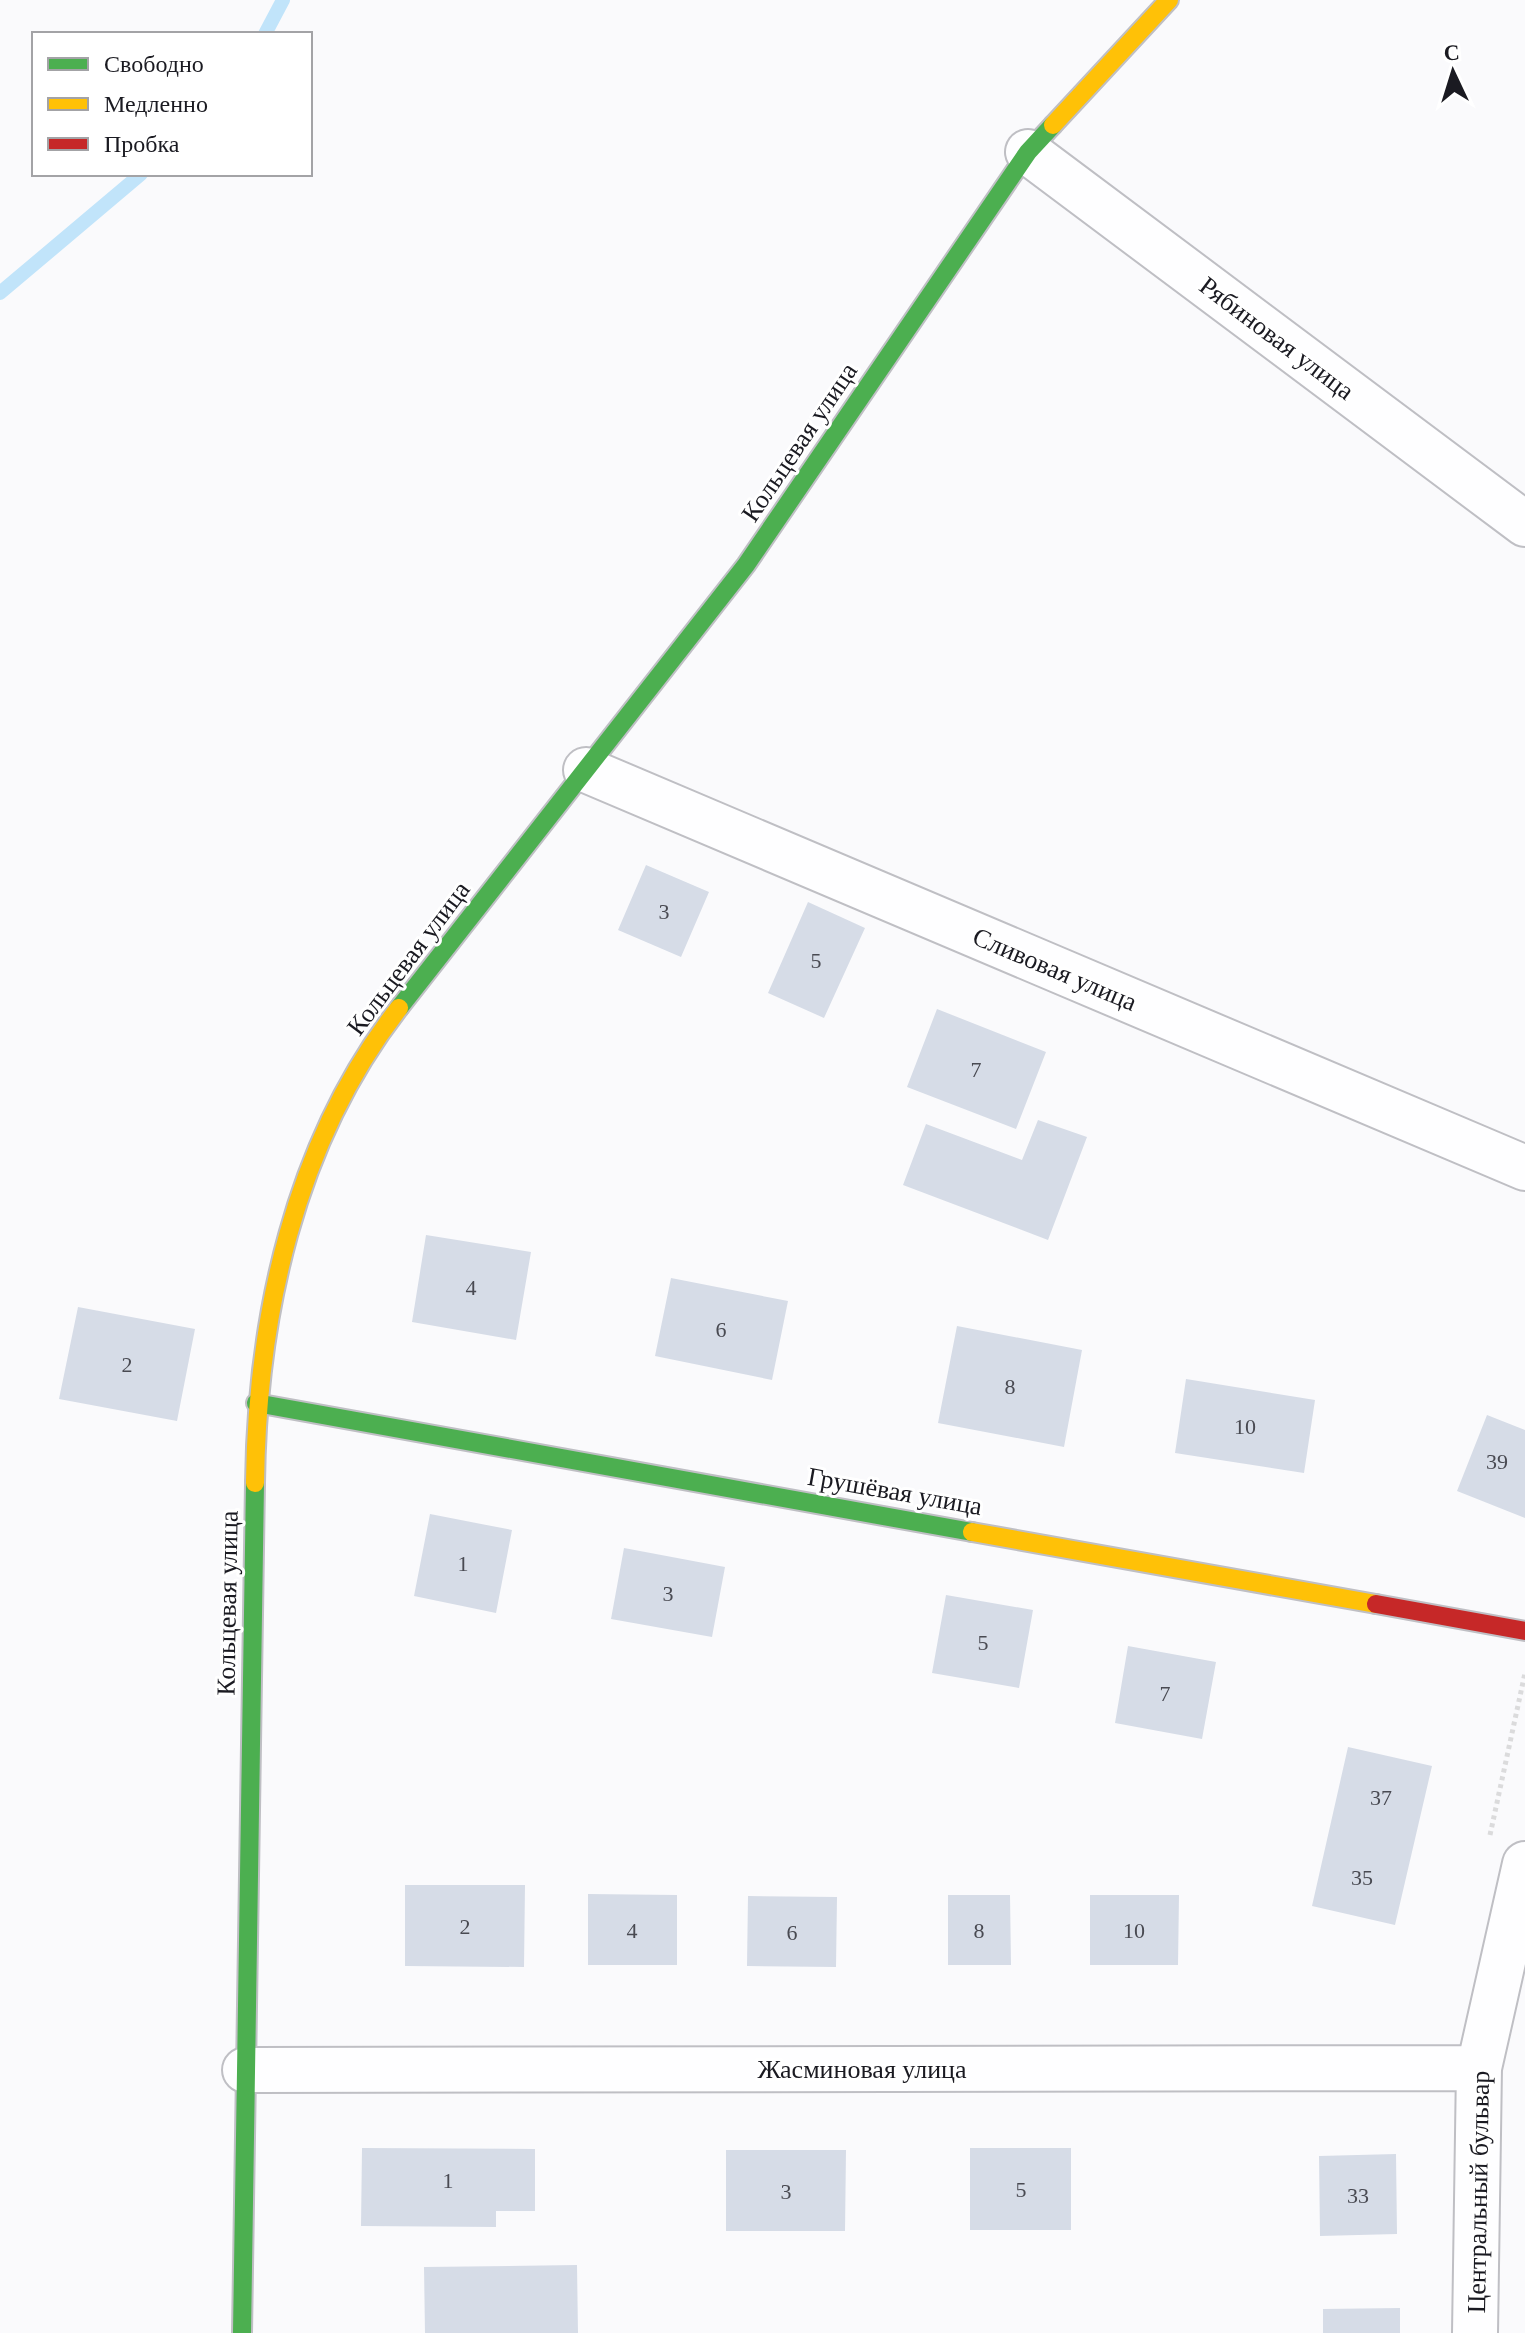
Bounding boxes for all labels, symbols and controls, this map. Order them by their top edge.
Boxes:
legend [32,32,312,176]
north arrow [1413,32,1493,112]
text: С [1443,40,1460,66]
text: Свободно [104,51,204,77]
text: Медленно [104,91,208,117]
text: Пробка [104,131,180,157]
street label: Рябиновая улица [1194,271,1360,406]
street label: Кольцевая улица [736,357,863,527]
street label: Кольцевая улица [341,875,476,1041]
house number: 3 [659,899,670,924]
street label: Сливовая улица [968,922,1142,1017]
house number: 5 [811,948,822,973]
house number: 7 [971,1057,982,1082]
house number: 4 [466,1275,477,1300]
house number: 6 [716,1317,727,1342]
house number: 2 [122,1352,133,1377]
house number: 8 [1005,1374,1016,1399]
house number: 10 [1234,1414,1256,1439]
house number: 39 [1486,1449,1508,1474]
street label: Грушёвая улица [805,1462,985,1521]
street label: Кольцевая улица [211,1510,244,1696]
house number: 1 [458,1551,469,1576]
house number: 3 [663,1581,674,1606]
house number: 5 [978,1630,989,1655]
house number: 7 [1160,1681,1171,1706]
house number: 37 [1370,1785,1392,1810]
house number: 35 [1351,1865,1373,1890]
house number: 2 [460,1914,471,1939]
house number: 4 [627,1918,638,1943]
house number: 8 [974,1918,985,1943]
house number: 10 [1123,1918,1145,1943]
house number: 6 [787,1920,798,1945]
street label: Жасминовая улица [757,2055,967,2084]
street label: Центральный бульвар [1462,2070,1495,2314]
house number: 1 [443,2168,454,2193]
house number: 5 [1016,2177,1027,2202]
house number: 3 [781,2179,792,2204]
house number: 33 [1347,2183,1369,2208]

